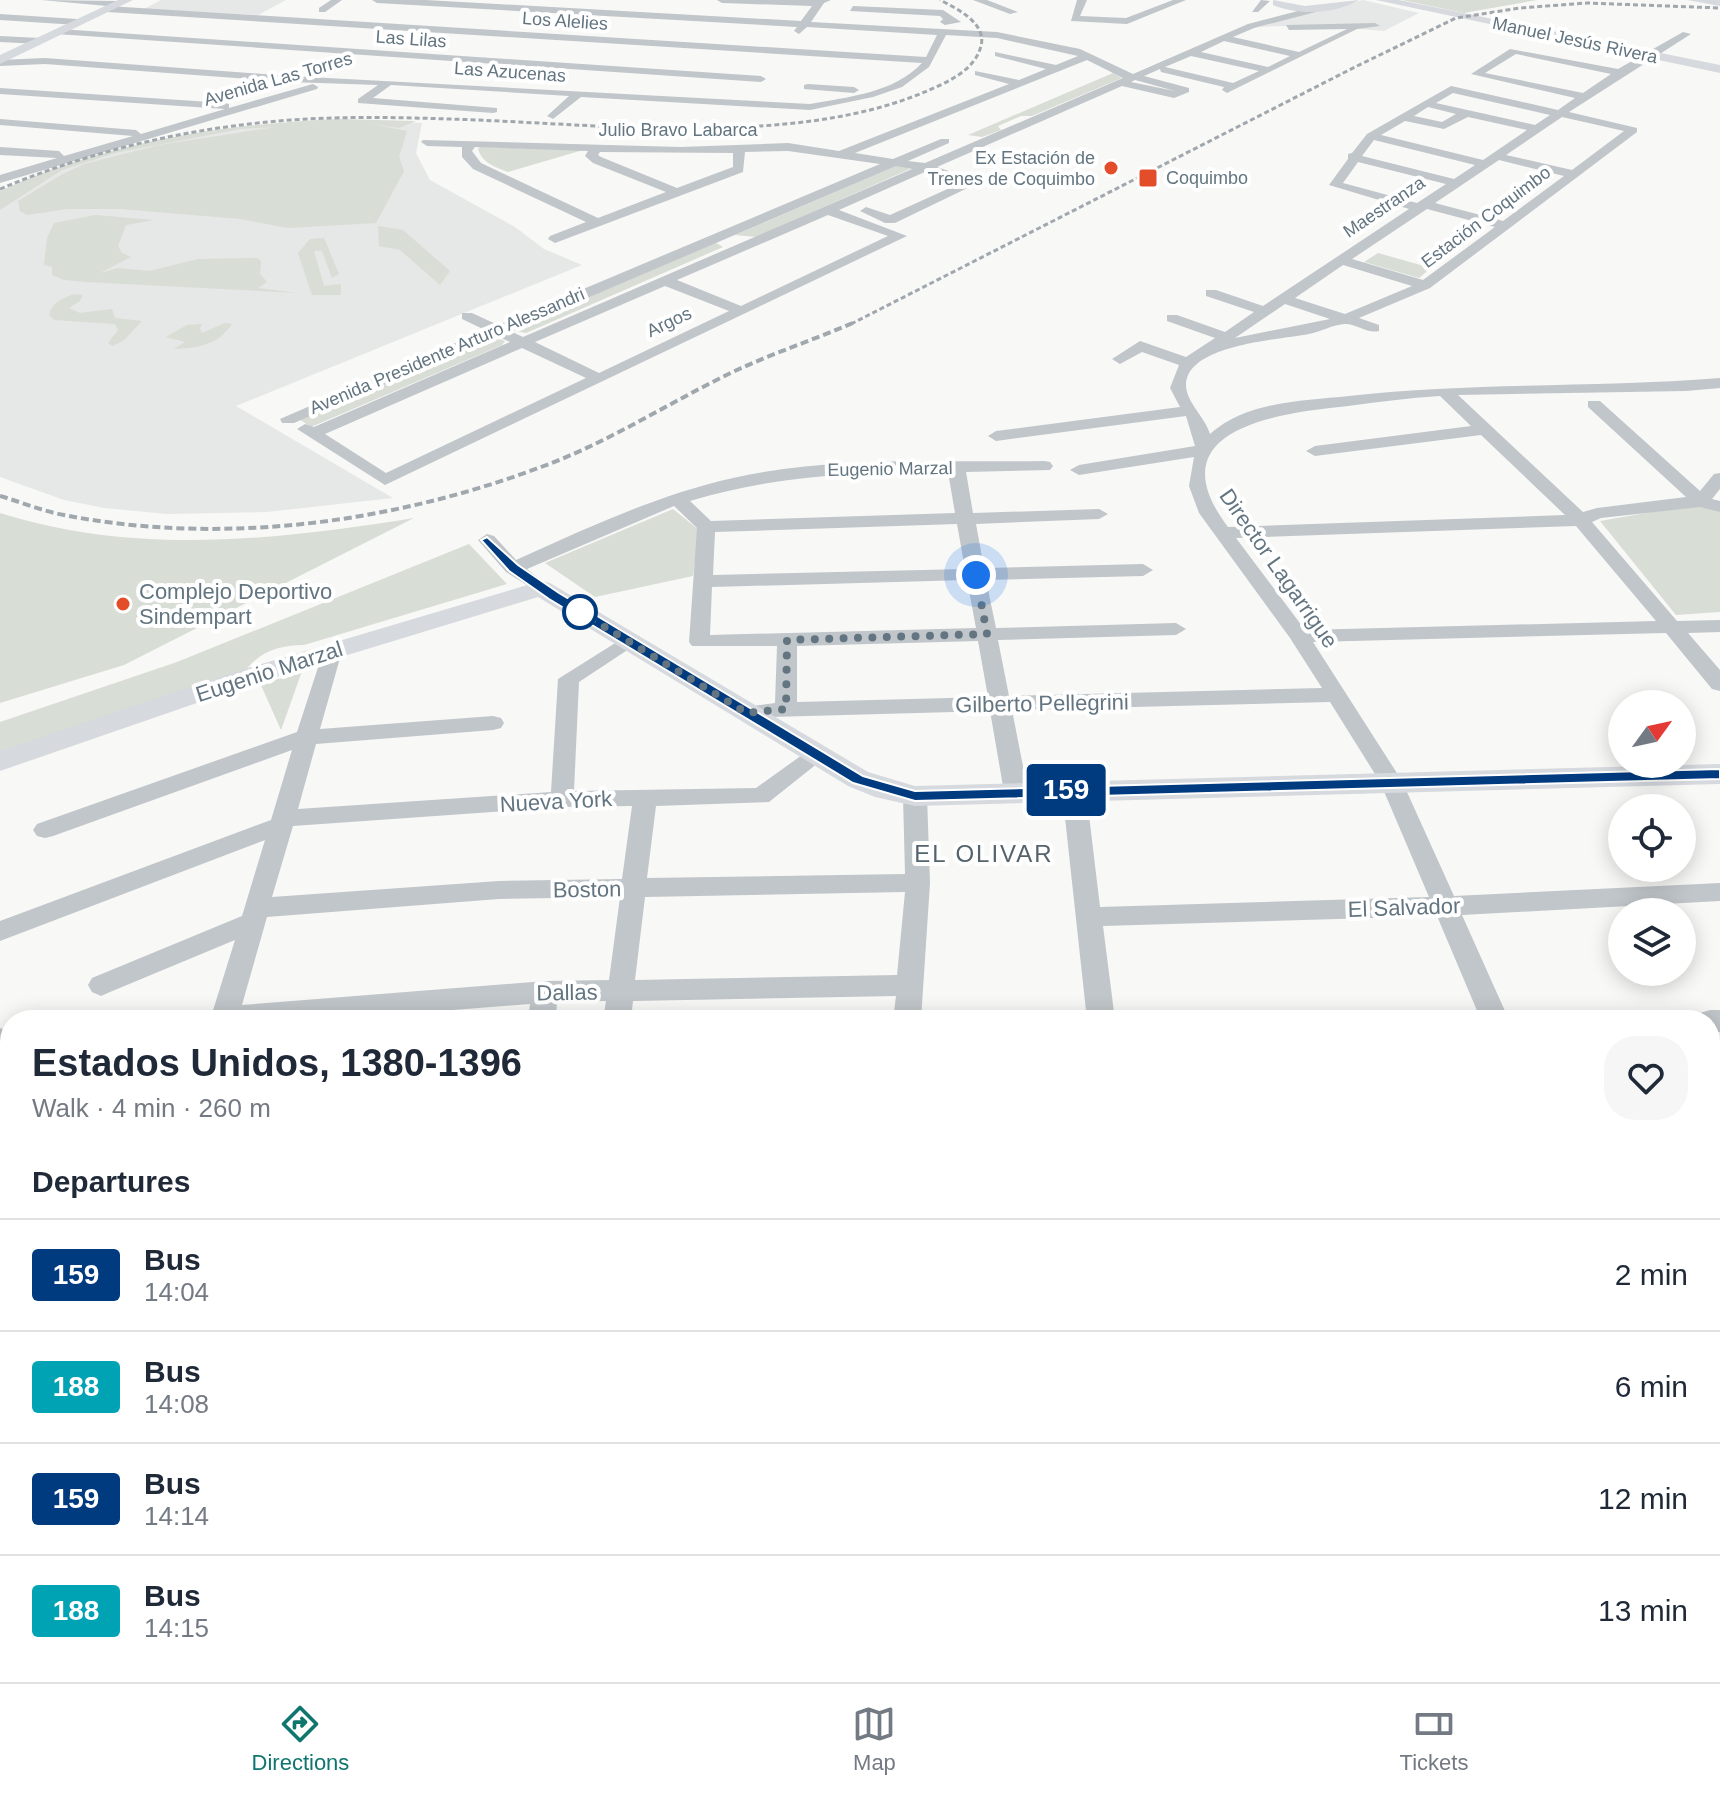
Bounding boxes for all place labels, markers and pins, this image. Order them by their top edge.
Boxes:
place label: Ex Estación de Trenes de Coquimbo [928,148,1095,189]
marker: Ex Estación de Trenes de Coquimbo [1102,159,1120,177]
marker: Coquimbo [1137,167,1159,189]
place label: Coquimbo [1166,168,1248,188]
place label: Complejo Deportivo Sindempart [139,579,332,629]
marker: Complejo Deportivo Sindempart [114,595,132,613]
unlabelled marker [563,595,597,629]

